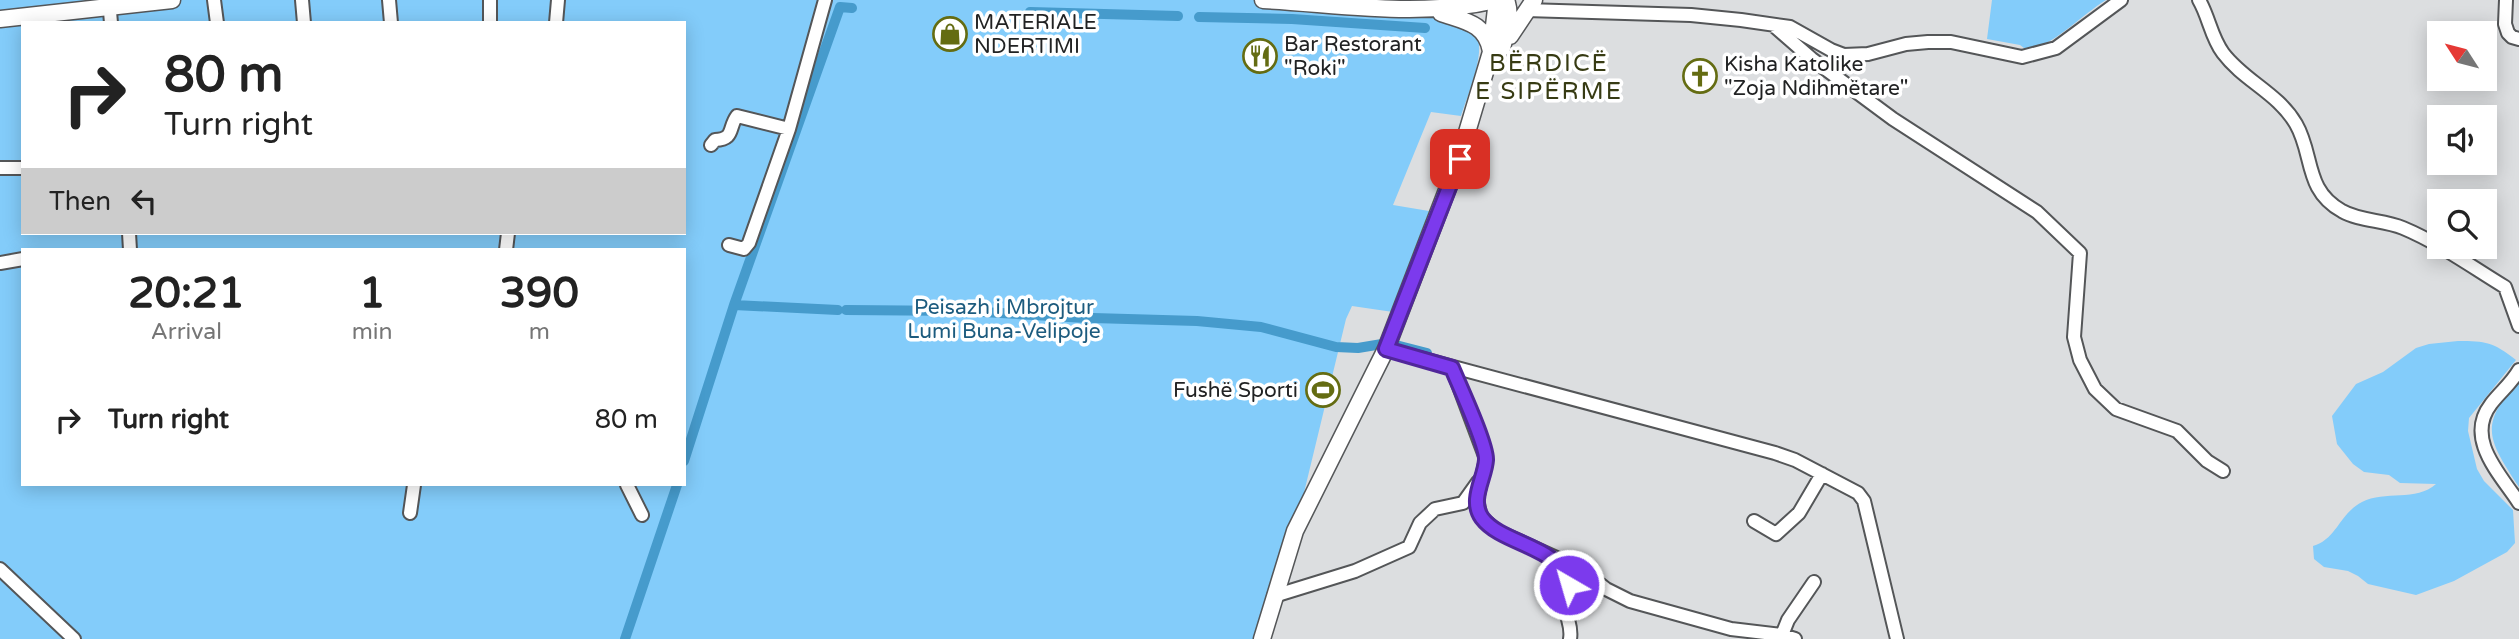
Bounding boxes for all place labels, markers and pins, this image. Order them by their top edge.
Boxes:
place label: MATERIALE NDERTIMI [974,10,1097,59]
shop icon: MATERIALE NDERTIMI [931,15,969,53]
place label: Bar Restorant "Roki" [1284,32,1422,81]
restaurant icon: Bar Restorant "Roki" [1241,37,1279,75]
place label: Kisha Katolike "Zoja Ndihmëtare" [1724,52,1908,101]
church icon: Kisha Katolike "Zoja Ndihmëtare" [1681,57,1719,95]
pin [1430,129,1490,189]
sports icon: Fushë Sporti [1304,371,1342,409]
place label: Fushë Sporti [1173,378,1298,403]

